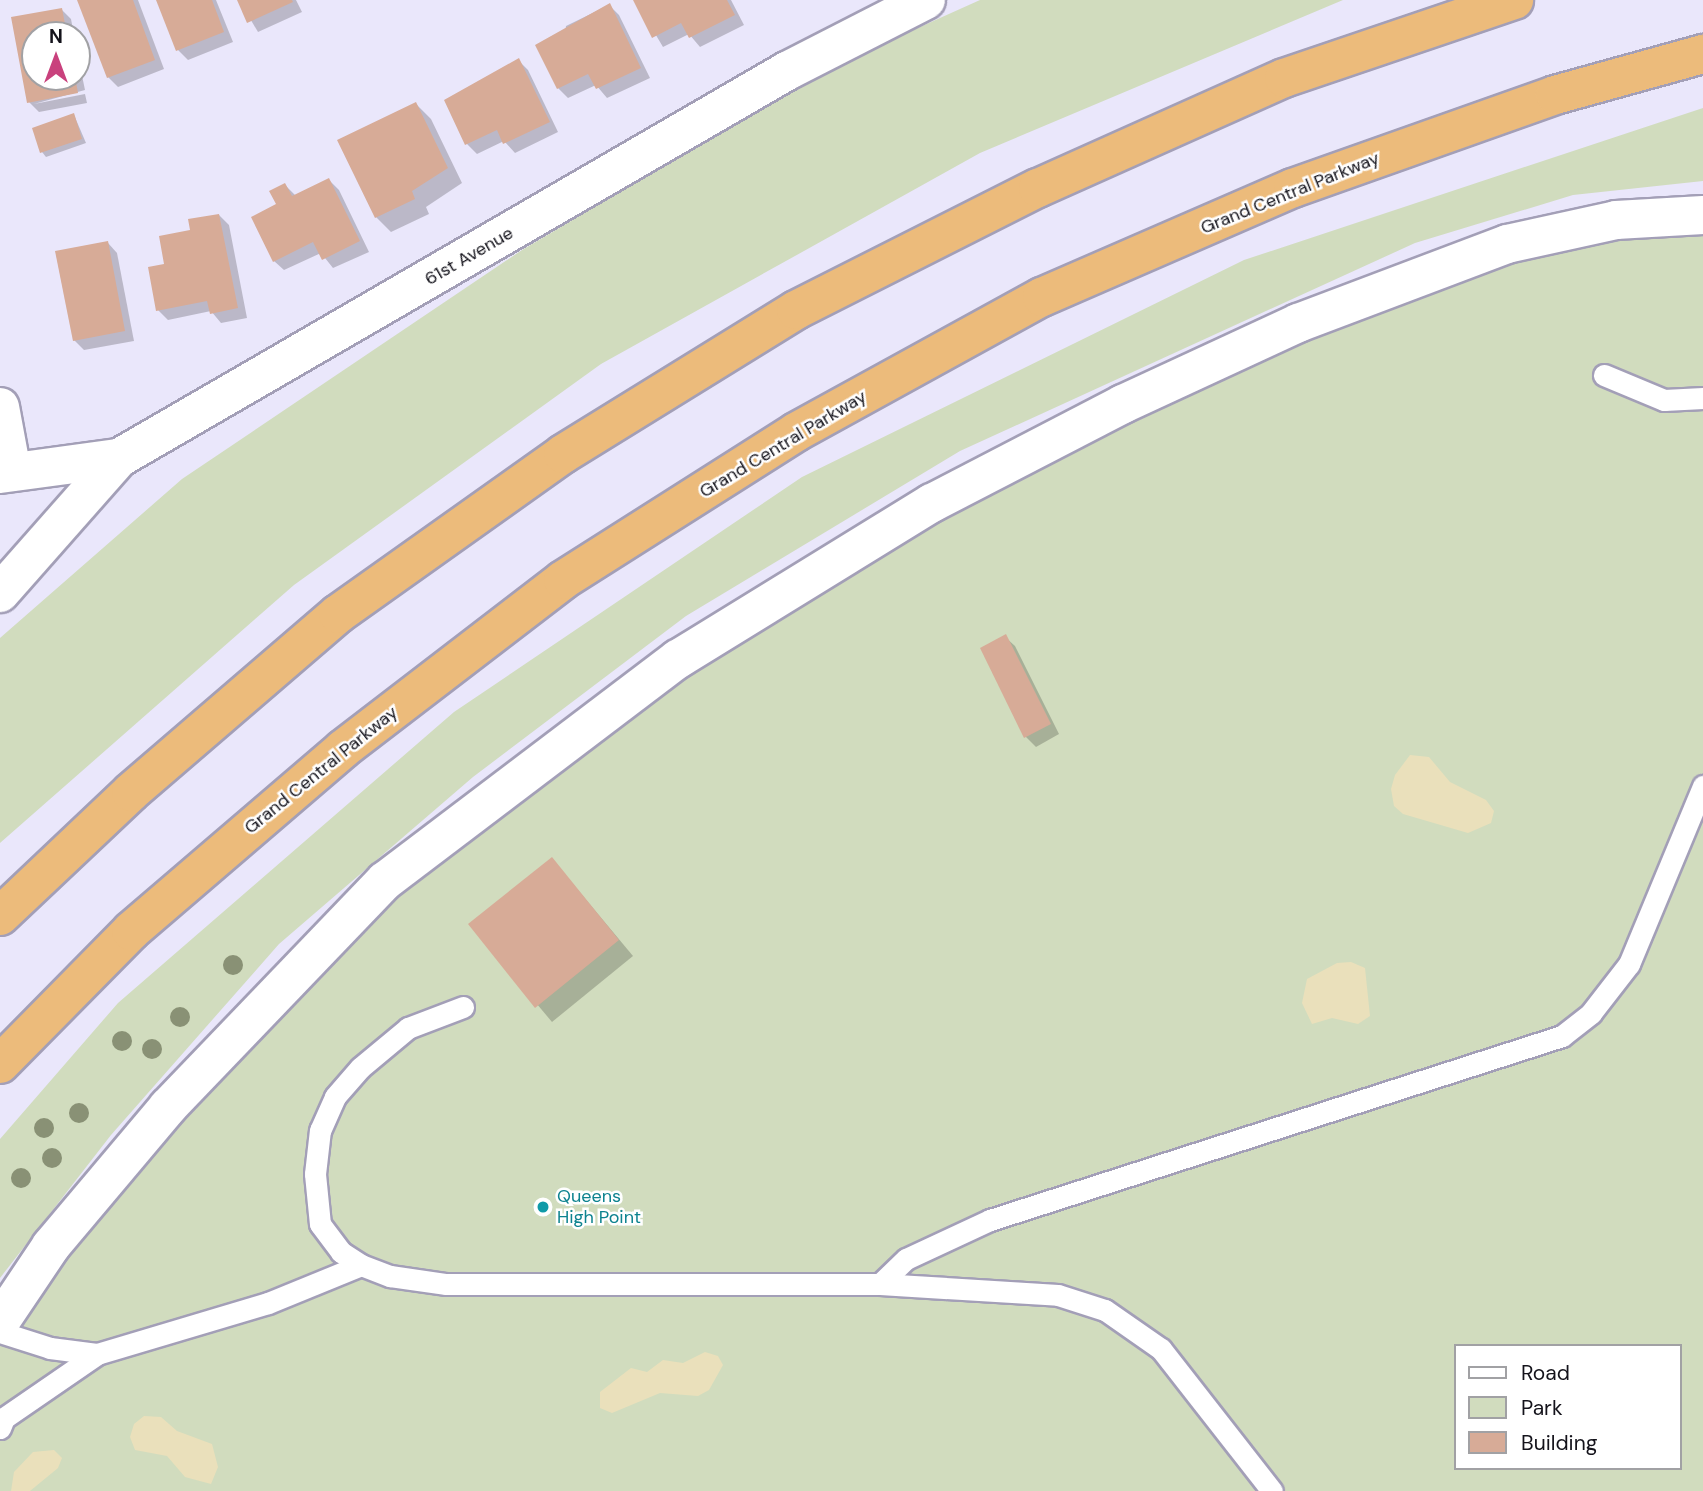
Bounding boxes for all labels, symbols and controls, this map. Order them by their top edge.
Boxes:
north arrow [21,21,91,91]
text: N [49,24,63,49]
street label: Grand Central Parkway [1198,147,1382,239]
street label: 61st Avenue [421,222,517,290]
street label: Grand Central Parkway [696,386,870,502]
street label: Grand Central Parkway [240,702,402,838]
place label: Queens High Point [557,1186,641,1228]
marker: Queens High Point [535,1199,551,1215]
legend [1454,1344,1682,1470]
text: Road [1521,1359,1570,1387]
text: Park [1521,1394,1562,1422]
text: Building [1521,1429,1597,1457]

